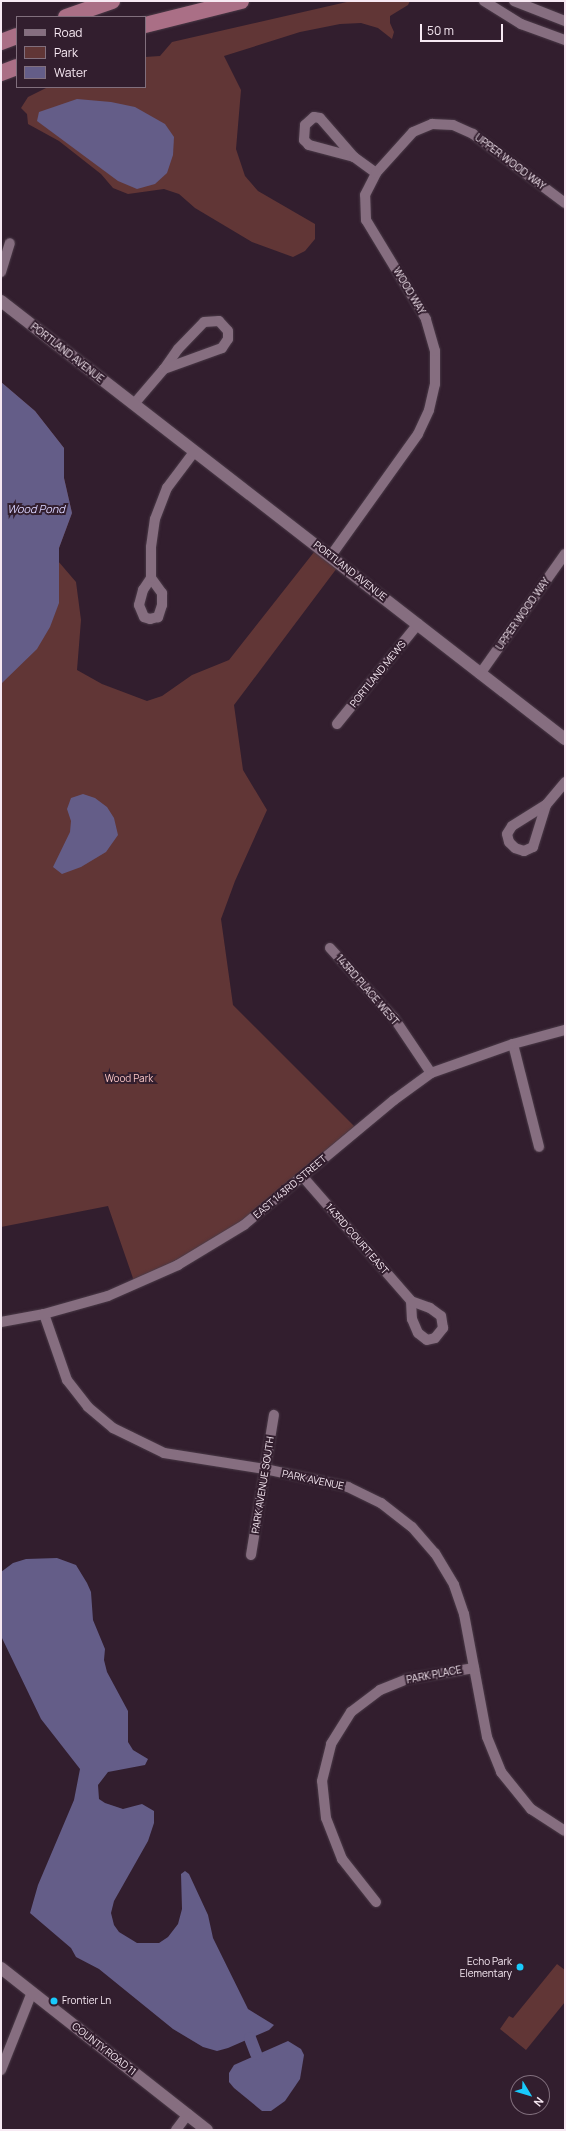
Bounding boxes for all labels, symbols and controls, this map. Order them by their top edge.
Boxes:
legend [16,16,146,88]
scale bar [422,16,505,42]
text: 50 m [427,22,454,39]
text: Road [54,24,82,41]
text: Park [54,44,78,61]
text: Water [54,64,87,81]
street label: UPPER WOOD WAY [472,132,548,192]
street label: WOOD WAY [390,265,428,317]
street label: PORTLAND AVENUE [28,321,106,385]
water label: Wood Pond [7,502,65,516]
street label: PORTLAND AVENUE [311,539,389,603]
street label: UPPER WOOD WAY [494,576,552,652]
street label: PORTLAND MEWS [348,638,408,710]
street label: 143RD PLACE WEST [333,952,401,1028]
park label: Wood Park [105,1073,153,1085]
street label: EAST 143RD STREET [251,1153,329,1221]
street label: 143RD COURT EAST [323,1201,391,1277]
street label: PARK AVENUE SOUTH [249,1436,277,1534]
street label: PARK AVENUE [281,1468,345,1492]
street label: PARK PLACE [405,1664,463,1686]
place label: Echo Park Elementary [460,1955,512,1978]
marker: Echo Park Elementary [515,1962,525,1972]
place label: Frontier Ln [62,1995,111,2007]
marker: Frontier Ln [49,1996,59,2006]
street label: COUNTY ROAD 11 [69,2020,139,2078]
north arrow [510,2075,550,2115]
text: N [531,2094,547,2110]

